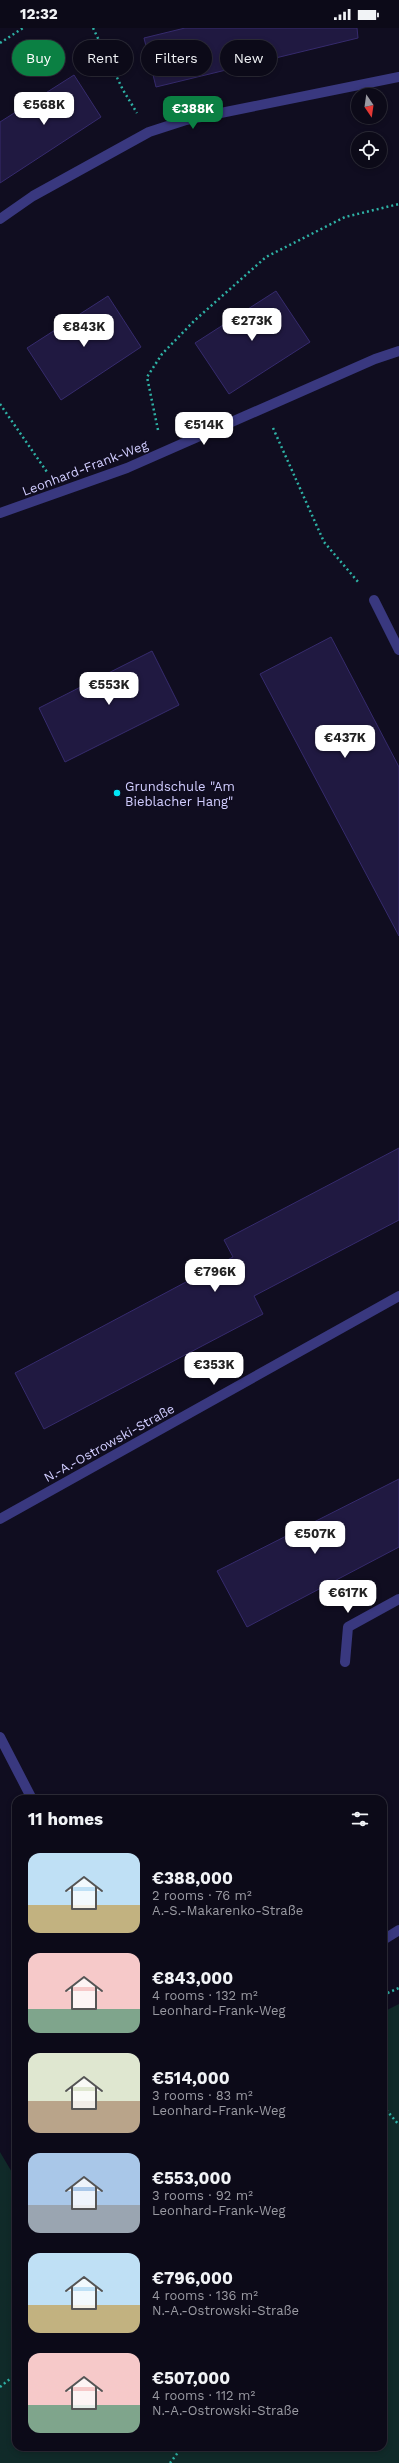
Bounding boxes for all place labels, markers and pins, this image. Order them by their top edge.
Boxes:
pin: €568K [16,92,72,126]
pin: €388K [165,96,221,130]
pin: €273K [224,308,280,342]
pin: €843K [56,314,112,348]
pin: €514K [176,412,232,446]
pin: €553K [81,672,137,706]
pin: €437K [317,725,373,759]
place label: Grundschule "Am Bieblacher Hang" [125,779,235,809]
marker: Grundschule "Am Bieblacher Hang" [112,788,122,798]
pin: €796K [187,1259,243,1293]
pin: €353K [186,1352,242,1386]
pin: €507K [287,1521,343,1555]
pin: €617K [320,1580,376,1614]

